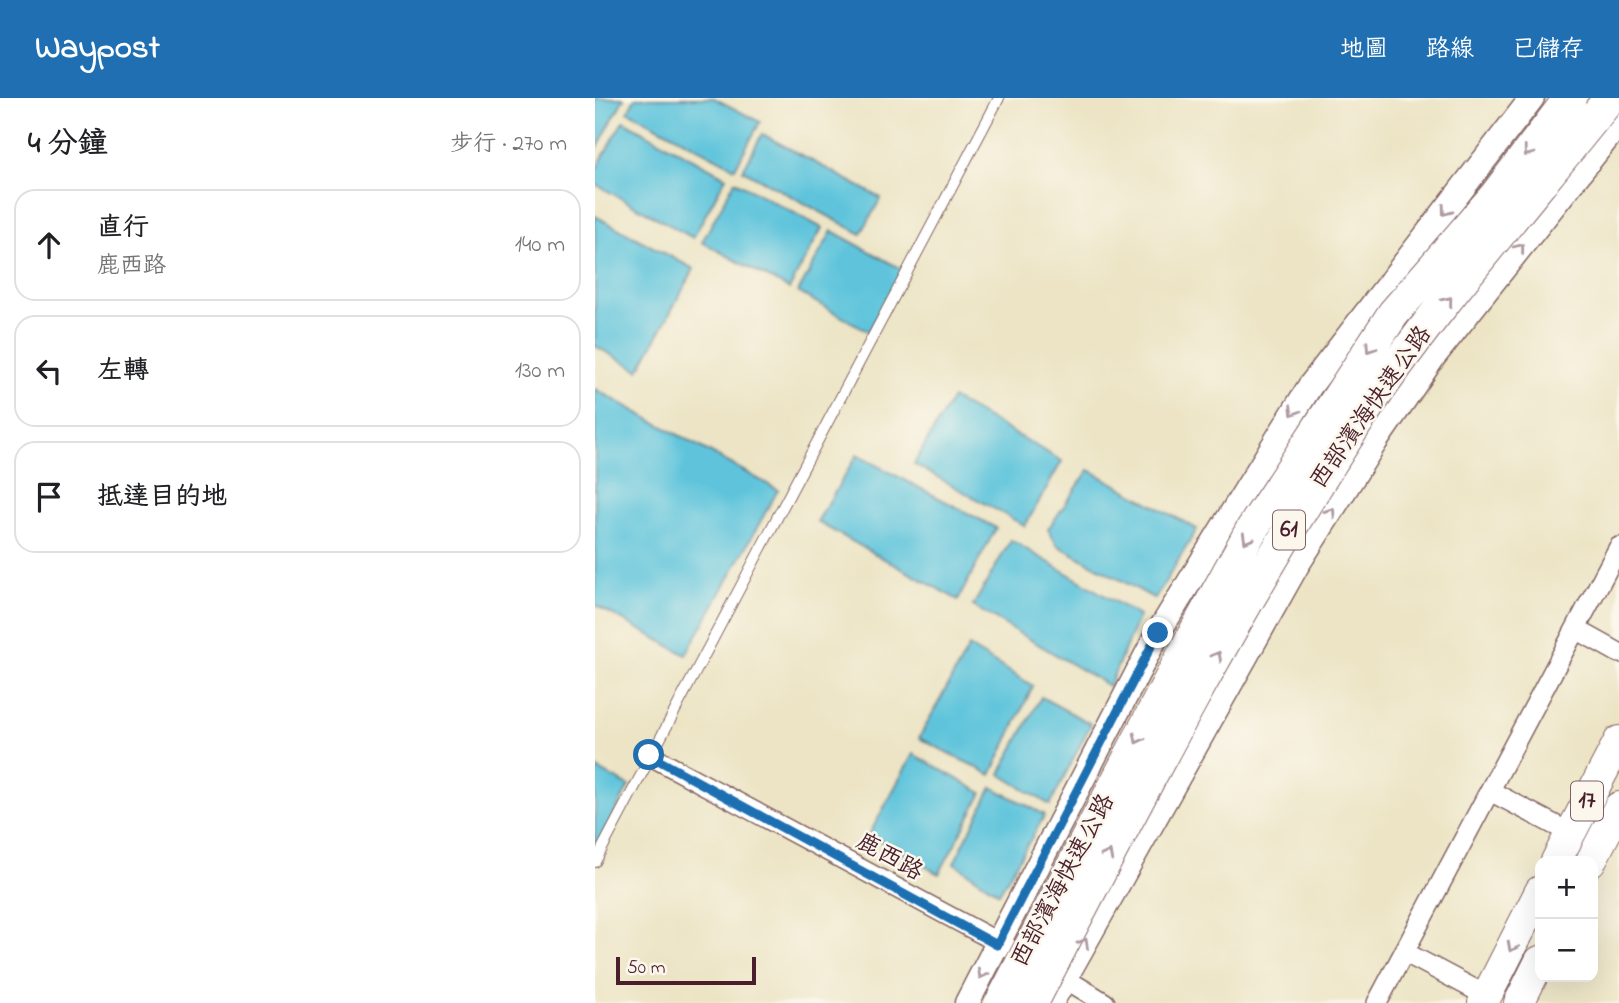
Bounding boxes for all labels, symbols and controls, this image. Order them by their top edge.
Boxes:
text: Waypost [35,25,160,73]
text: 地圖 [1340,33,1388,68]
text: 路線 [1426,33,1474,68]
text: 已儲存 [1512,33,1584,68]
text: 4 分鐘 [28,123,108,167]
text: 步行 · 270 m [450,128,567,161]
one-way arrow [1524,145,1537,157]
one-way arrow [1442,203,1455,215]
text: 直行 [97,210,149,248]
icon: ahead [30,226,68,264]
text: 140 m [515,229,565,262]
one-way arrow [1512,243,1524,256]
text: 鹿西路 [97,250,166,283]
one-way arrow [1440,297,1452,310]
street label: 西部濱海快速公路 [1303,319,1441,497]
one-way arrow [1366,340,1378,353]
icon: left [30,352,68,390]
text: 左轉 [97,353,149,391]
text: 130 m [515,355,565,388]
one-way arrow [1290,404,1303,417]
icon: arrive [30,478,68,516]
text: 抵達目的地 [97,479,227,517]
one-way arrow [1322,507,1335,520]
road number: 61 [1273,510,1305,550]
one-way arrow [1242,532,1255,545]
route end [1142,617,1173,648]
one-way arrow [1209,650,1222,663]
one-way arrow [1133,732,1147,744]
route start [633,739,664,770]
road number: 17 [1571,782,1603,820]
street label: 西部濱海快速公路 [1003,788,1125,974]
street label: 鹿西路 [849,825,929,891]
one-way arrow [1100,850,1114,863]
map controls [1535,856,1598,982]
button: + [1535,856,1598,919]
button: − [1535,919,1598,982]
one-way arrow [1076,938,1089,950]
one-way arrow [1506,940,1520,952]
scale bar [616,954,756,986]
text: 50 m [627,955,666,982]
one-way arrow [977,967,990,979]

